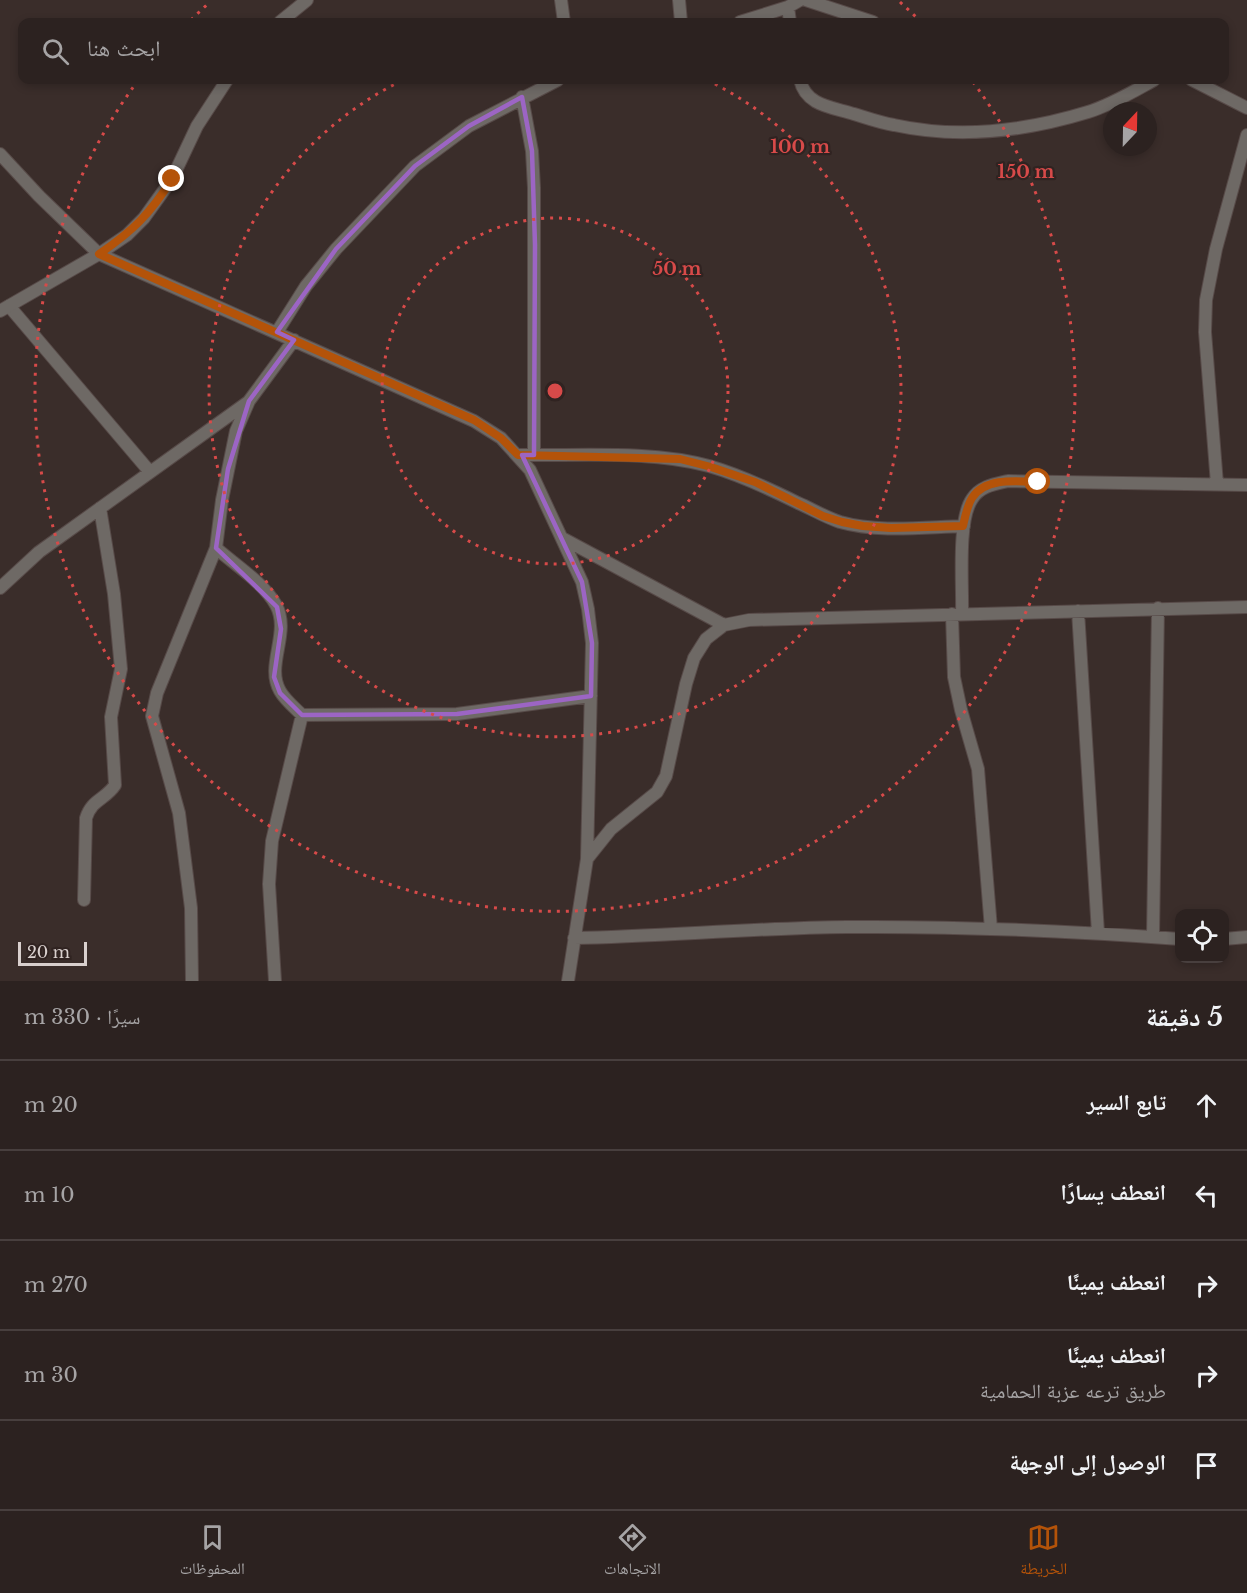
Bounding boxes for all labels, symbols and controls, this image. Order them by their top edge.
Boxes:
search box [18,18,1229,84]
icon: search [39,35,72,68]
text: ابحث هنا [87,35,160,62]
north arrow [1103,102,1157,156]
text: 100 m [770,136,830,158]
text: 150 m [998,161,1055,183]
route end [158,165,184,191]
text: 50 m [653,258,702,280]
centre of rings [545,381,565,401]
route start [1024,468,1050,494]
map controls [1175,909,1229,963]
button: locate [1175,909,1229,963]
scale bar [18,939,87,966]
text: 20 m [27,942,70,962]
text: 5 دقيقة [1146,1001,1223,1033]
text: سيرًا · 330 m [24,1005,141,1029]
text: تابع السير [1087,1089,1166,1116]
icon: ahead [1190,1089,1223,1122]
text: 20 m [24,1093,78,1117]
text: انعطف يسارًا [1060,1179,1166,1206]
icon: left [1190,1179,1223,1212]
text: 10 m [24,1183,74,1207]
text: انعطف يمينًا [1067,1269,1166,1296]
icon: right [1190,1269,1223,1302]
text: 270 m [24,1273,88,1297]
text: انعطف يمينًا [1067,1342,1166,1369]
icon: right [1190,1359,1223,1392]
text: 30 m [24,1363,78,1387]
text: طريق ترعه عزبة الحمامية [980,1379,1166,1403]
text: الوصول إلى الوجهة [1010,1449,1166,1476]
icon: arrive [1190,1449,1223,1482]
tab: المحفوظات [180,1521,245,1584]
tab: الاتجاهات [604,1521,661,1584]
tab: الخريطة [1020,1521,1067,1584]

